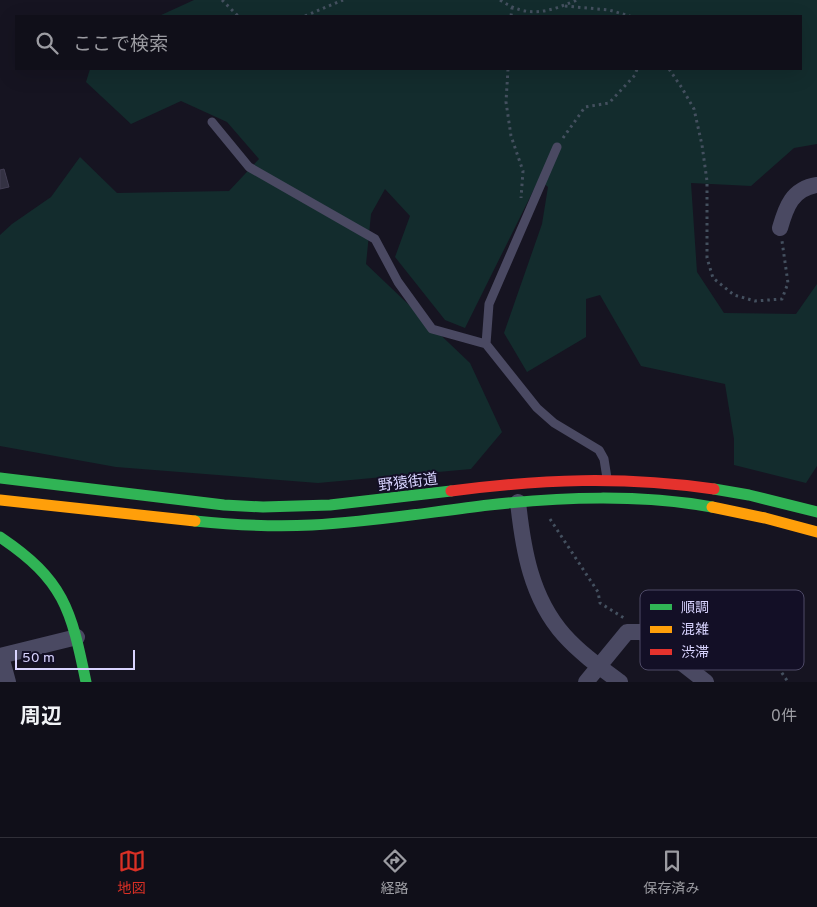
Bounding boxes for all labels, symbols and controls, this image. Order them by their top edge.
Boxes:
search box [15,15,802,70]
icon: search [33,29,61,57]
text: ここで検索 [73,33,168,57]
street label: 野猿街道 [377,470,439,497]
legend [640,590,804,670]
text: 順調 [681,600,709,617]
text: 混雑 [681,621,709,639]
text: 渋滞 [681,645,709,662]
scale bar [15,647,135,670]
text: 50 m [22,650,55,667]
text: 周辺 [20,704,62,731]
text: 0件 [771,707,797,727]
tab: 地図 [118,847,146,898]
tab: 経路 [381,847,409,898]
tab: 保存済み [644,847,700,898]

